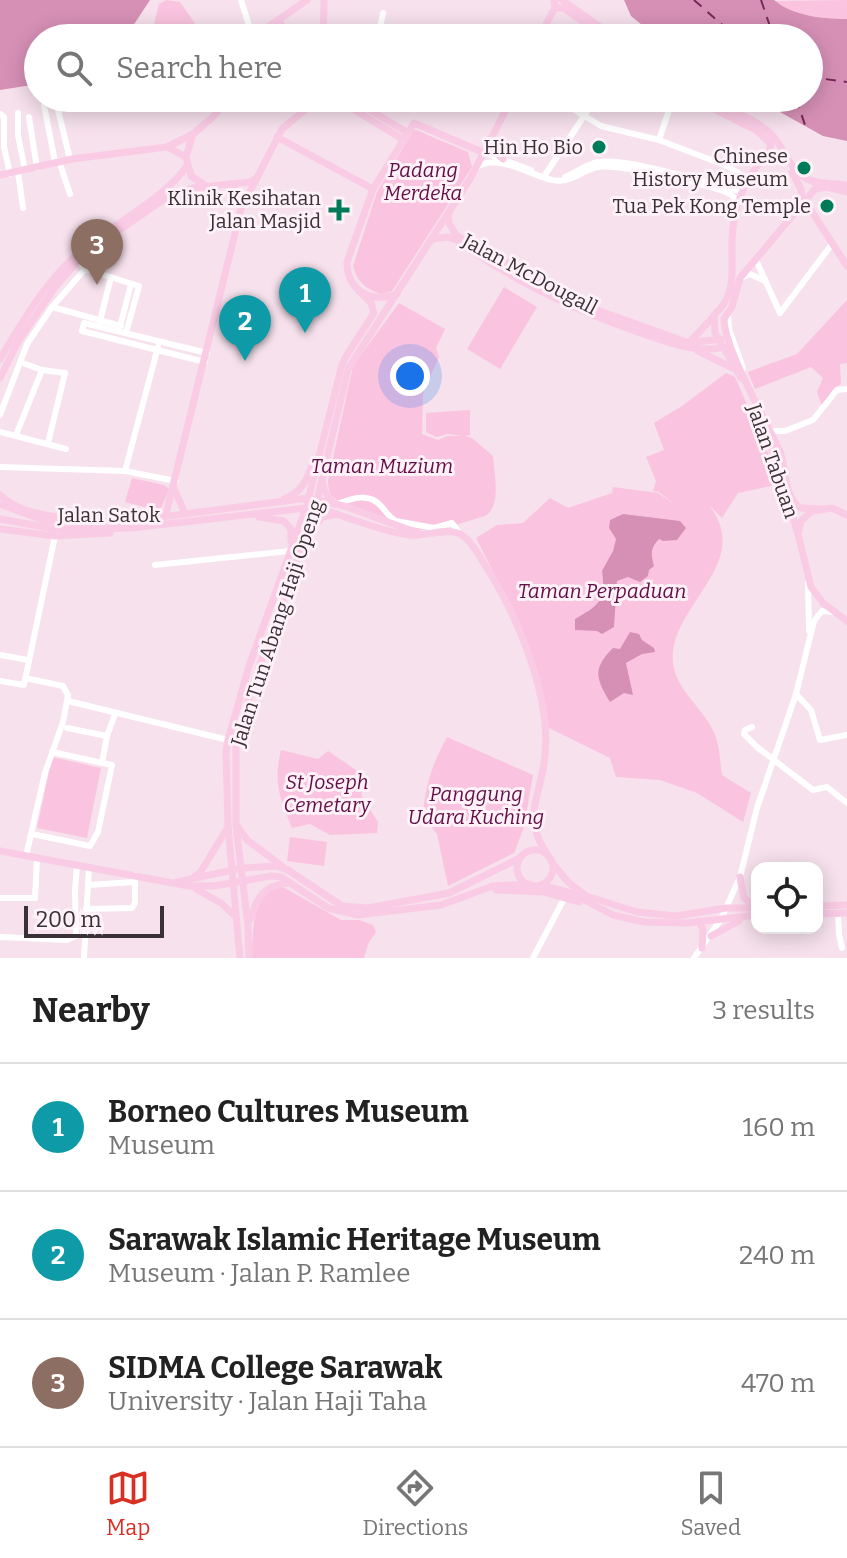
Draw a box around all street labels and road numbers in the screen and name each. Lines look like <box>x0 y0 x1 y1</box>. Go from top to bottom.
street label: Jalan McDougall <box>457 228 602 320</box>
street label: Jalan Tabuan <box>742 400 804 522</box>
street label: Jalan Tun Abang Haji Openg <box>225 497 329 751</box>
street label: Jalan Satok <box>57 503 161 527</box>

